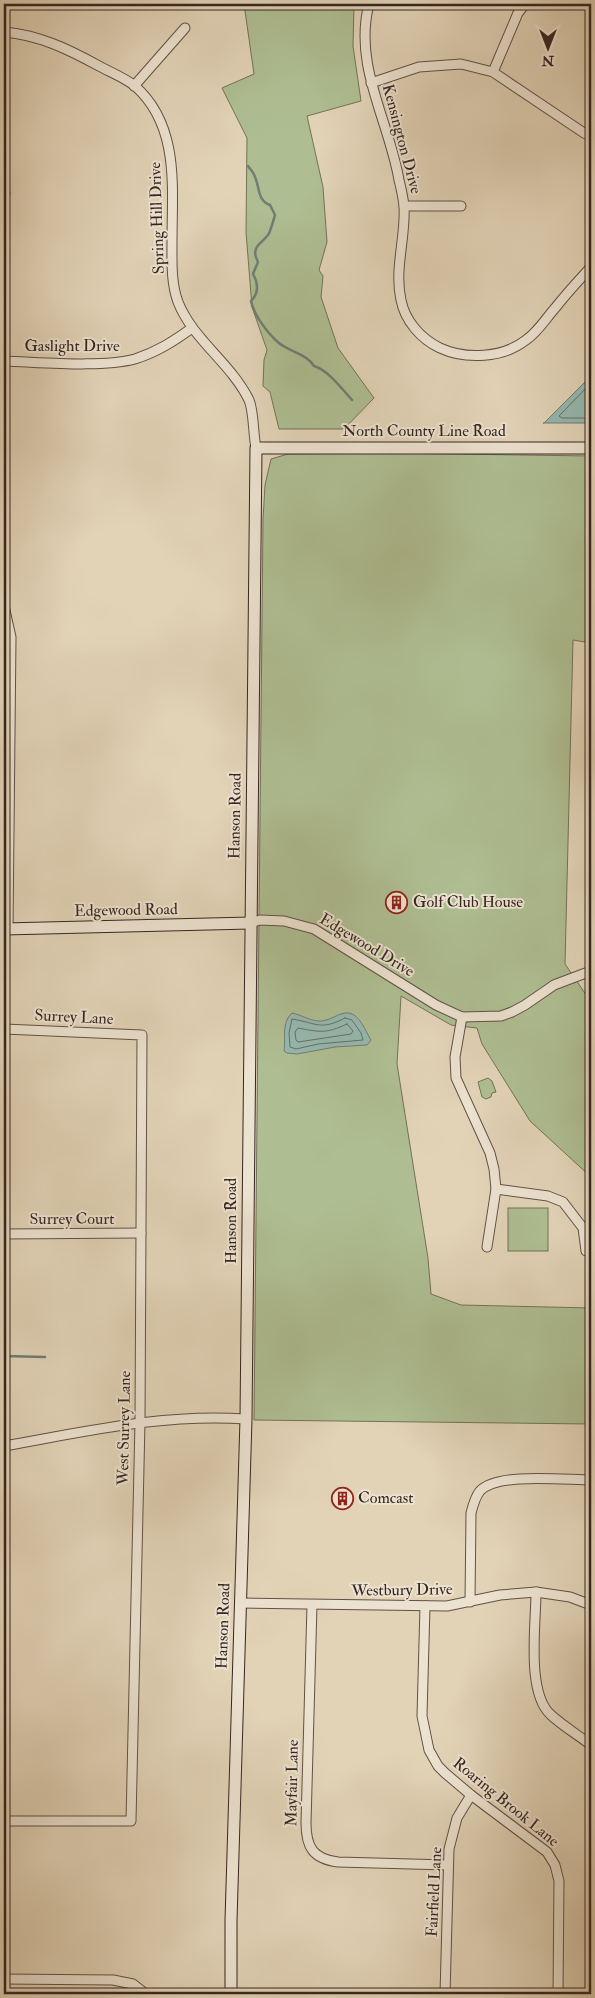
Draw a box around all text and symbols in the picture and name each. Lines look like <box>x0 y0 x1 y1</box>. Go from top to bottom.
north arrow <box>522 22 572 72</box>
text: N <box>541 52 555 69</box>
street label: Kensington Drive <box>378 82 426 196</box>
street label: Spring Hill Drive <box>145 161 170 274</box>
street label: Gaslight Drive <box>24 336 120 356</box>
street label: North County Line Road <box>342 421 506 441</box>
street label: Hanson Road <box>224 773 246 859</box>
building icon: Golf Club House <box>385 890 409 914</box>
place label: Golf Club House <box>413 892 523 912</box>
street label: Edgewood Road <box>74 899 178 921</box>
street label: Edgewood Drive <box>316 909 418 981</box>
street label: Surrey Lane <box>34 1005 114 1029</box>
street label: Hanson Road <box>221 1178 241 1264</box>
street label: Surrey Court <box>30 1209 114 1229</box>
street label: West Surrey Lane <box>113 1370 135 1487</box>
building icon: Comcast <box>330 1486 354 1510</box>
place label: Comcast <box>358 1488 413 1508</box>
street label: Westbury Drive <box>350 1579 453 1601</box>
street label: Hanson Road <box>212 1582 235 1669</box>
street label: Mayfair Lane <box>281 1739 303 1827</box>
street label: Roaring Brook Lane <box>449 1753 563 1851</box>
street label: Fairfield Lane <box>422 1846 446 1938</box>

